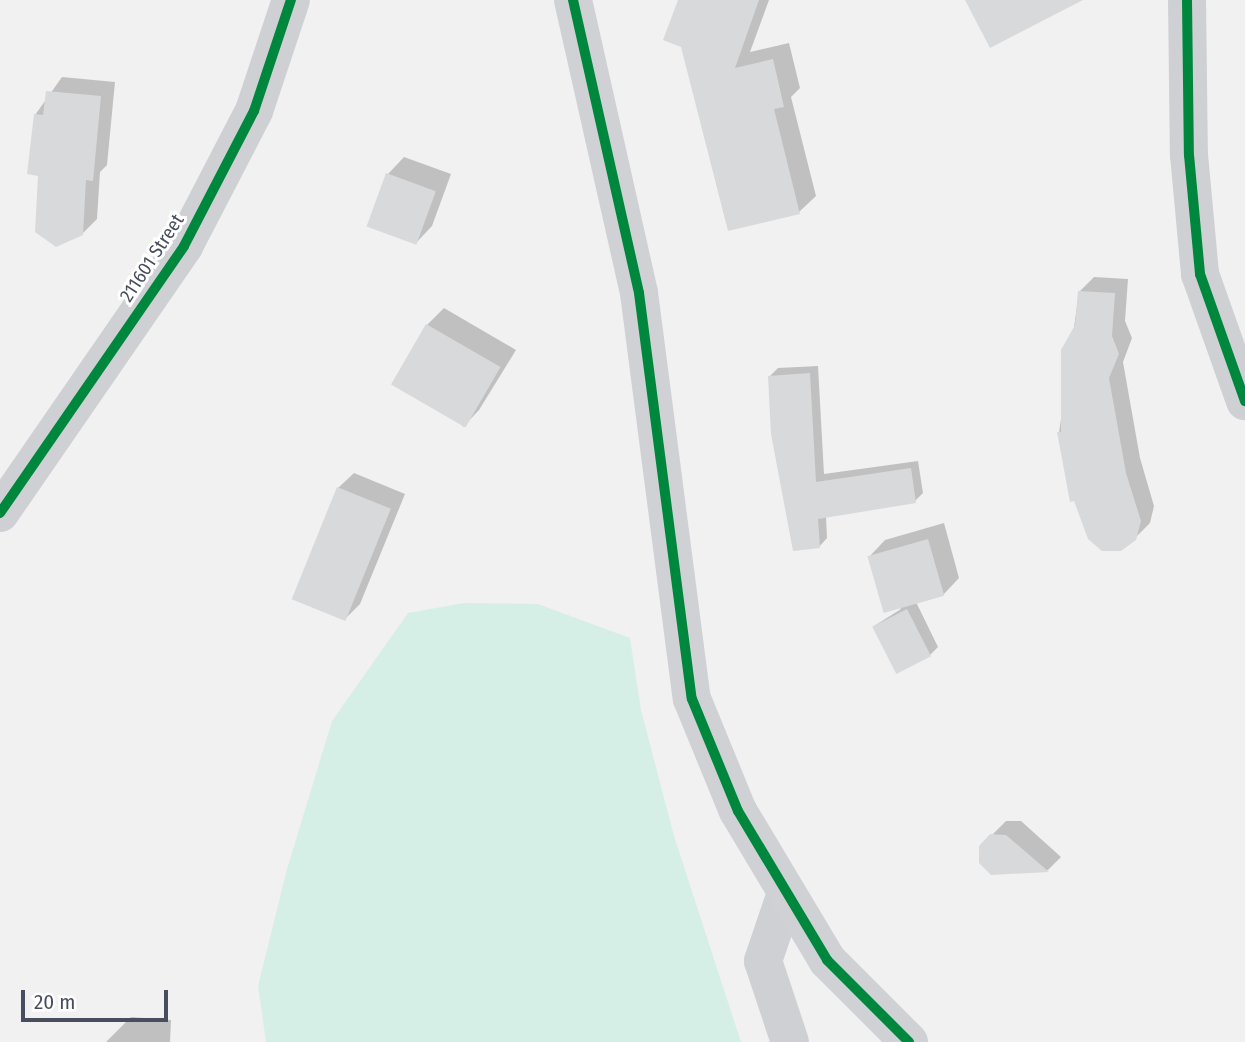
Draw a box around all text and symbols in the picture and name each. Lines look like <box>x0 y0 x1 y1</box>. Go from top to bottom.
street label: 211601 Street <box>115 210 189 306</box>
scale bar <box>24 976 172 1020</box>
text: 20 m <box>34 989 75 1015</box>

